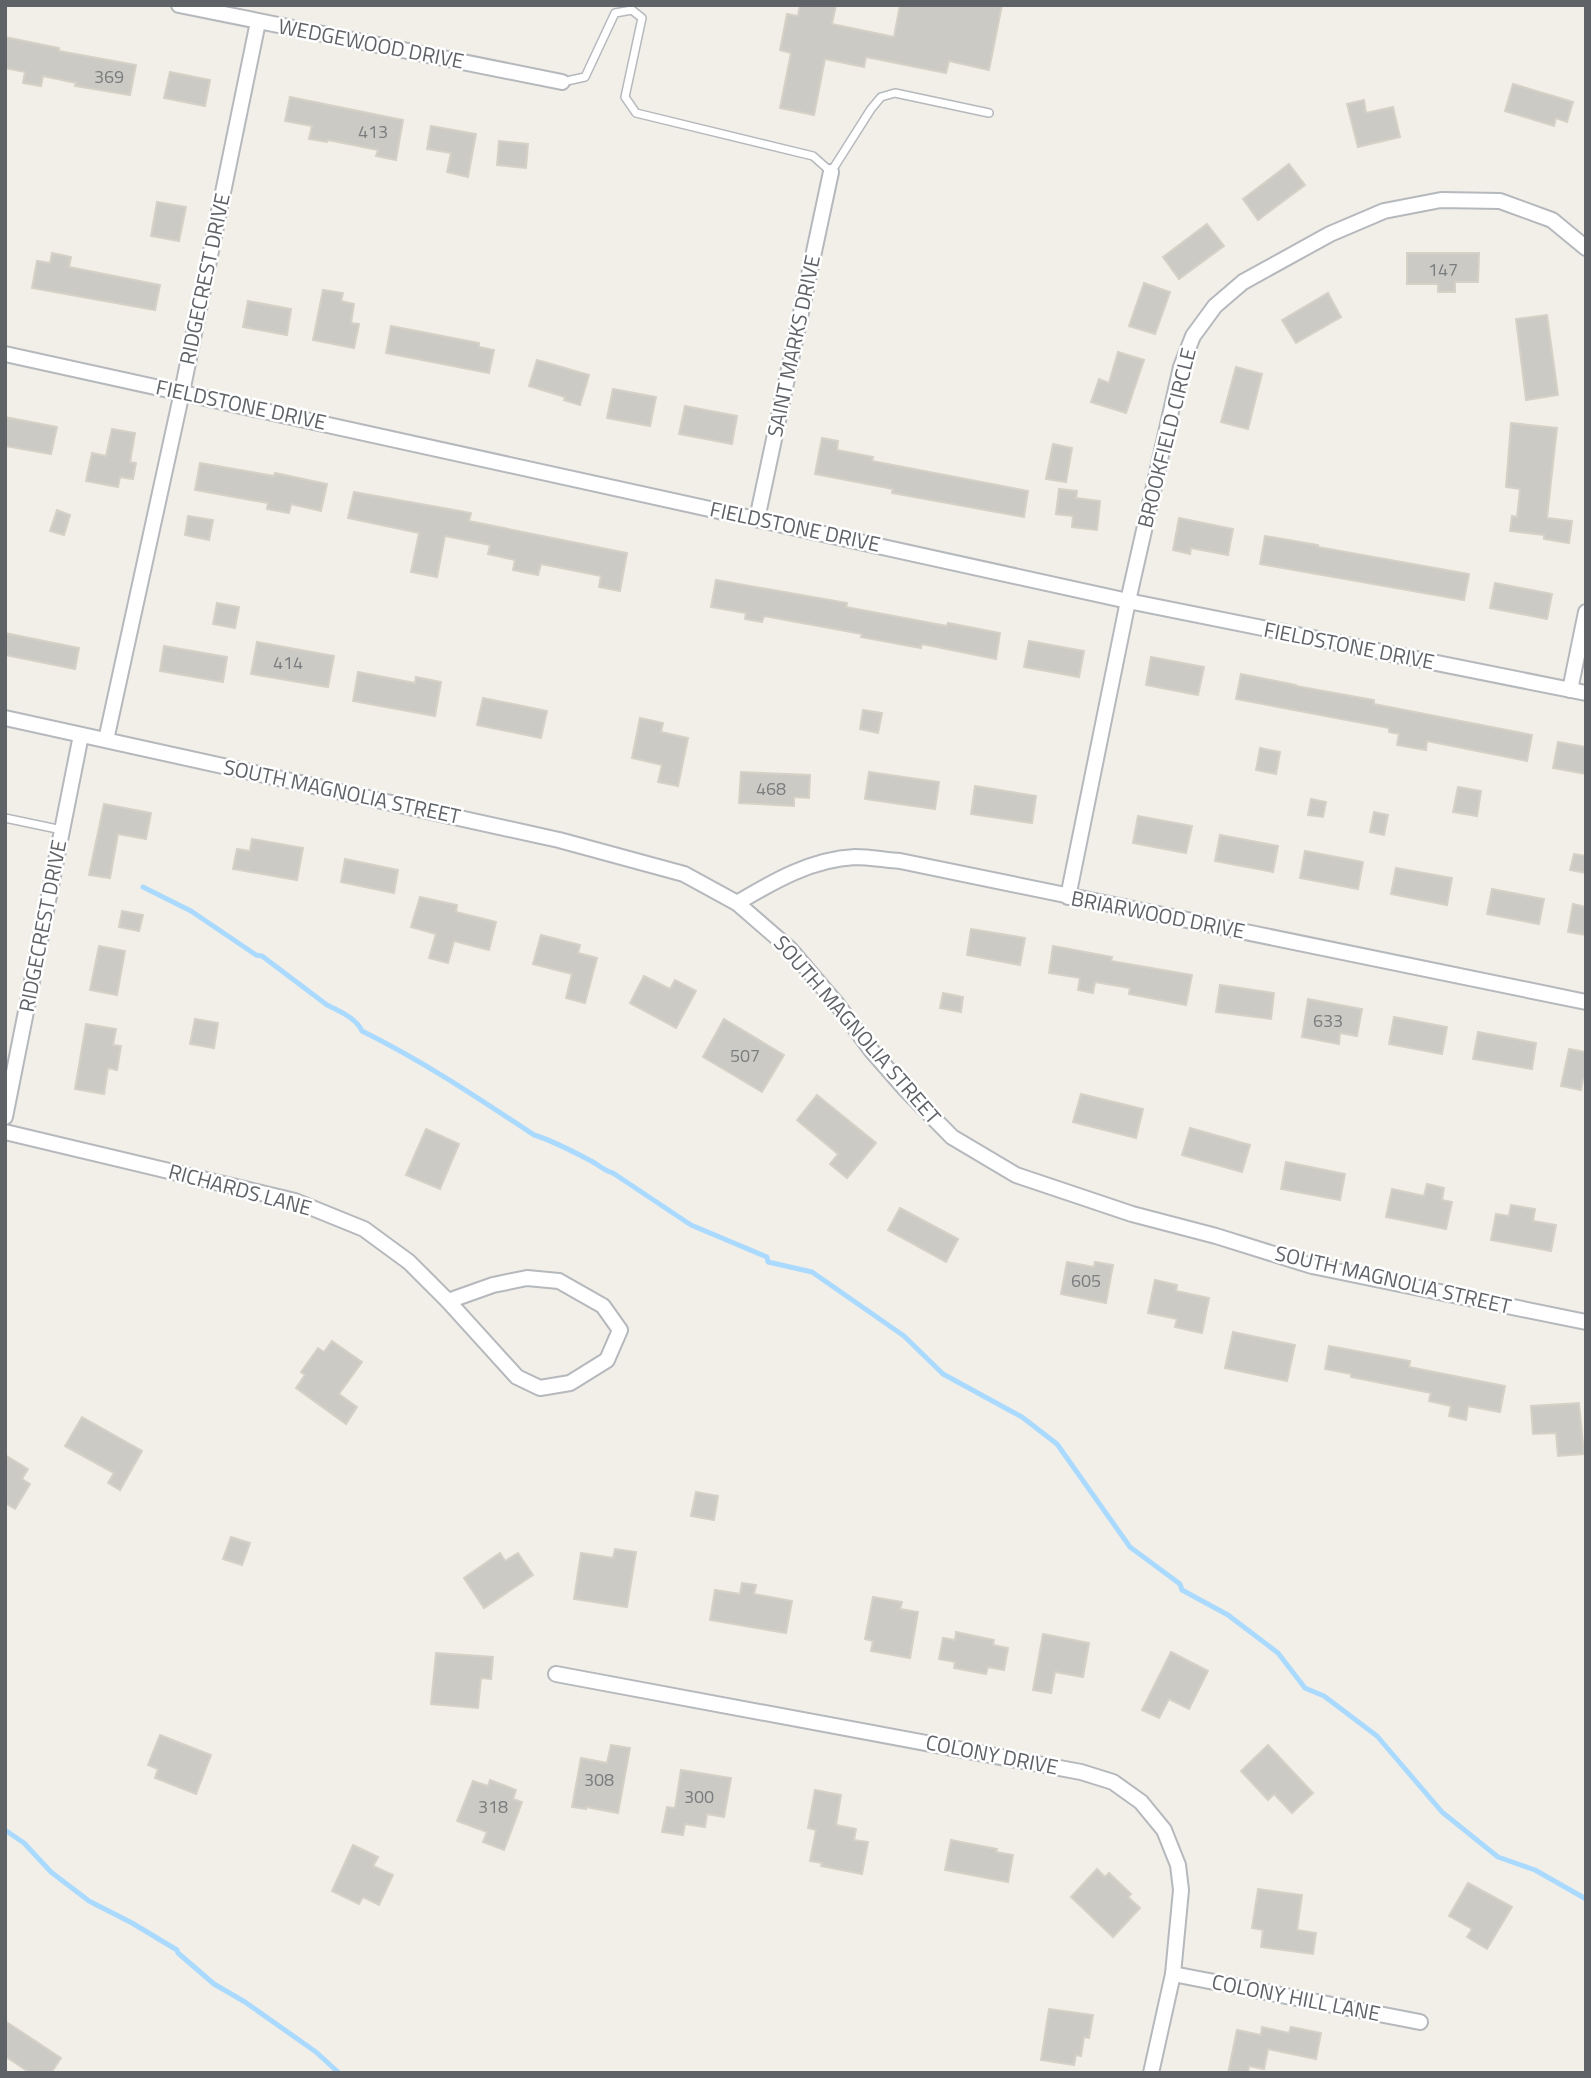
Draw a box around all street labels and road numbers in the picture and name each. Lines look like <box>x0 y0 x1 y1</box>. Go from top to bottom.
street label: WEDGEWOOD DRIVE <box>276 9 467 77</box>
street label: RIDGECREST DRIVE <box>170 190 238 367</box>
street label: SAINT MARKS DRIVE <box>758 252 828 440</box>
street label: BROOKFIELD CIRCLE <box>1128 345 1204 531</box>
street label: FIELDSTONE DRIVE <box>153 370 329 438</box>
street label: FIELDSTONE DRIVE <box>707 492 883 560</box>
street label: FIELDSTONE DRIVE <box>1261 613 1437 677</box>
street label: SOUTH MAGNOLIA STREET <box>221 750 464 832</box>
street label: RIDGECREST DRIVE <box>10 837 74 1014</box>
street label: BRIARWOOD DRIVE <box>1069 881 1248 947</box>
street label: SOUTH MAGNOLIA STREET <box>766 928 949 1131</box>
street label: RICHARDS LANE <box>165 1155 315 1224</box>
street label: SOUTH MAGNOLIA STREET <box>1272 1236 1514 1322</box>
street label: COLONY DRIVE <box>923 1726 1061 1783</box>
street label: COLONY HILL LANE <box>1209 1965 1383 2029</box>

